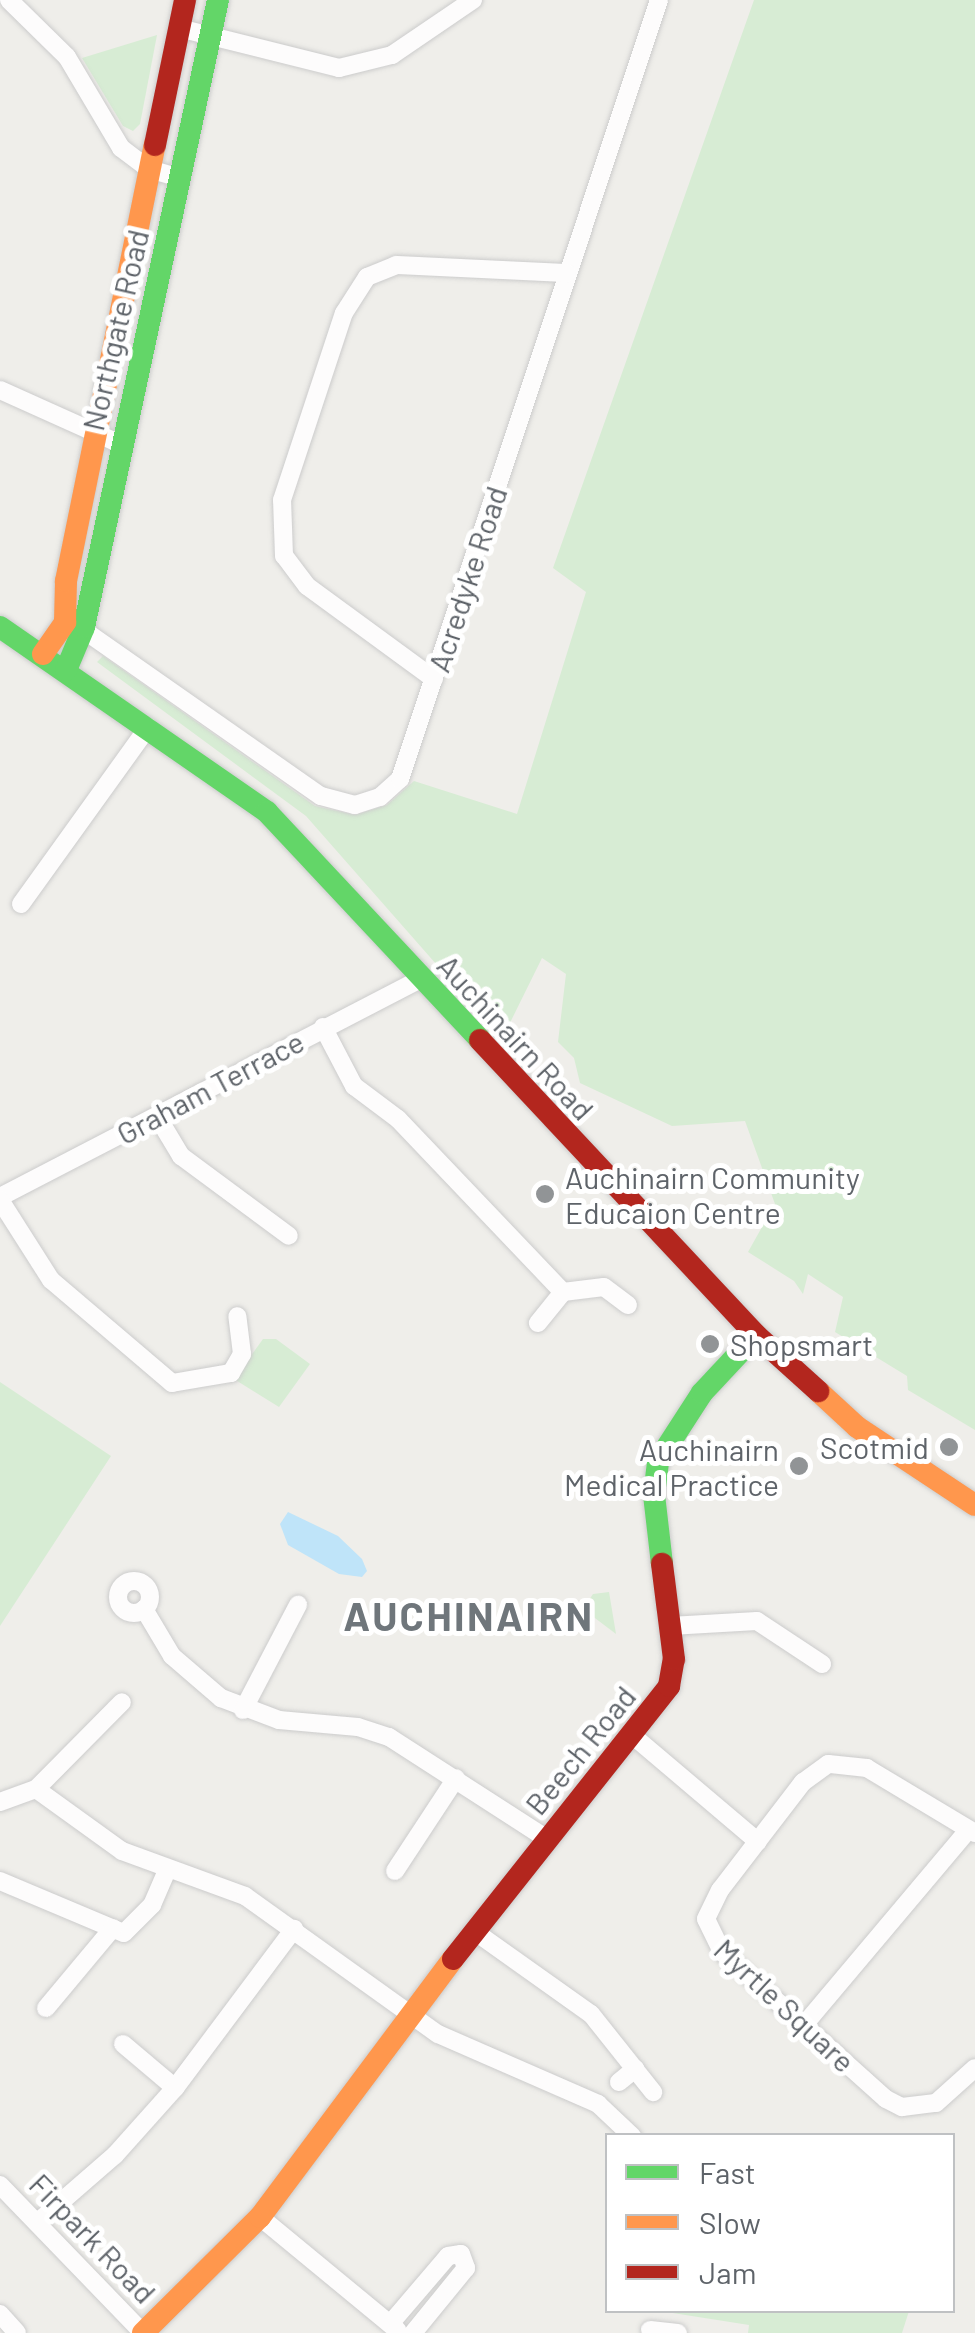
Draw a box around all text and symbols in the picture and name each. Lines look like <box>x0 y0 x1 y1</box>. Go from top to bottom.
street label: Northgate Road <box>74 226 156 434</box>
street label: Acredyke Road <box>420 482 514 676</box>
street label: Auchinairn Road <box>430 947 602 1127</box>
street label: Graham Terrace <box>110 1023 310 1151</box>
place label: Auchinairn Community Educaion Centre <box>565 1159 860 1230</box>
marker: Auchinairn Community Educaion Centre <box>534 1183 556 1205</box>
place label: Shopsmart <box>730 1326 873 1362</box>
marker: Shopsmart <box>699 1333 721 1355</box>
place label: Scotmid <box>820 1429 929 1465</box>
place label: Auchinairn Medical Practice <box>564 1431 779 1502</box>
marker: Scotmid <box>938 1436 960 1458</box>
marker: Auchinairn Medical Practice <box>788 1455 810 1477</box>
district label: AUCHINAIRN <box>343 1591 595 1639</box>
street label: Beech Road <box>517 1678 643 1822</box>
street label: Myrtle Square <box>707 1931 863 2079</box>
legend <box>605 2133 955 2313</box>
text: Fast <box>699 2154 756 2190</box>
street label: Firpark Road <box>22 2166 164 2310</box>
text: Slow <box>699 2204 761 2240</box>
text: Jam <box>699 2254 756 2290</box>

